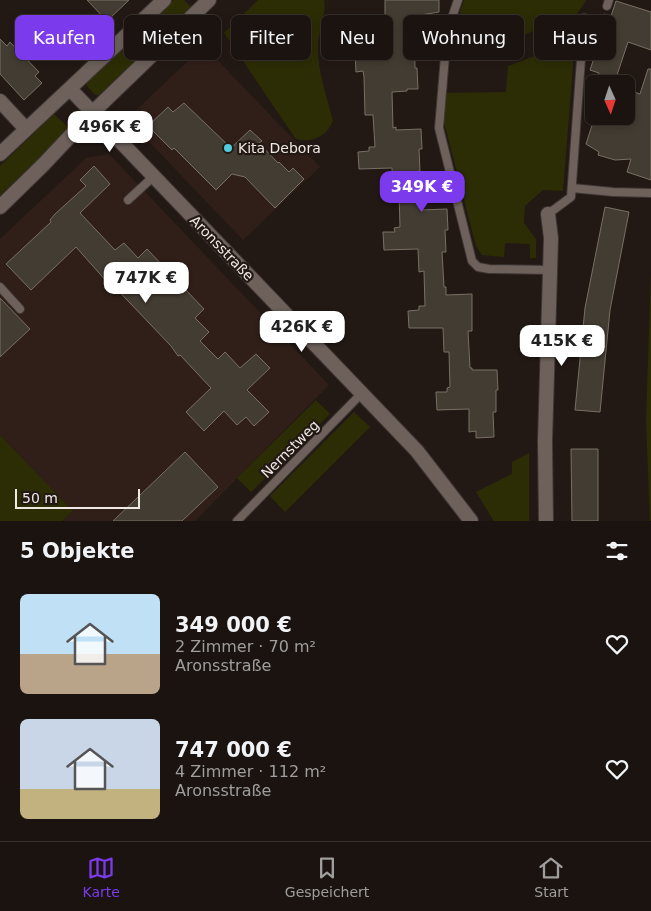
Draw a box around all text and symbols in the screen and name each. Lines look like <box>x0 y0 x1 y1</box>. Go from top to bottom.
chip: Kaufen <box>15 15 114 60</box>
chip: Mieten <box>124 15 221 60</box>
chip: Filter <box>231 15 311 60</box>
chip: Neu <box>321 15 393 60</box>
chip: Wohnung <box>403 15 524 60</box>
chip: Haus <box>534 15 616 60</box>
north arrow <box>585 75 635 125</box>
map controls <box>585 75 635 125</box>
pin: 496K € <box>69 110 151 153</box>
text: 496K € <box>79 117 141 136</box>
place label: Kita Debora <box>238 140 321 156</box>
marker: Kita Debora <box>222 142 234 154</box>
pin: 349K € <box>381 170 463 213</box>
text: 349K € <box>391 177 453 196</box>
street label: Aronsstraße <box>187 212 257 284</box>
pin: 747K € <box>105 262 187 304</box>
text: 747K € <box>115 268 177 287</box>
pin: 426K € <box>261 310 343 353</box>
text: 426K € <box>271 317 333 336</box>
pin: 415K € <box>521 324 603 367</box>
text: 415K € <box>531 331 593 350</box>
street label: Nernstweg <box>258 417 322 481</box>
scale bar <box>15 486 140 509</box>
text: 50 m <box>22 490 58 506</box>
icon: filters <box>603 537 631 565</box>
text: 5 Objekte <box>20 539 135 563</box>
text: 349 000 € <box>175 613 292 637</box>
icon: home <box>60 614 120 674</box>
icon: heart <box>603 630 631 658</box>
text: 2 Zimmer · 70 m² <box>175 637 316 656</box>
text: Aronsstraße <box>175 656 271 675</box>
text: 747 000 € <box>175 738 292 762</box>
icon: home <box>60 739 120 799</box>
icon: heart <box>603 755 631 783</box>
text: 4 Zimmer · 112 m² <box>175 762 326 781</box>
text: Aronsstraße <box>175 781 271 800</box>
tab: Karte <box>82 854 120 900</box>
tab: Gespeichert <box>285 854 369 900</box>
tab: Start <box>534 854 569 900</box>

